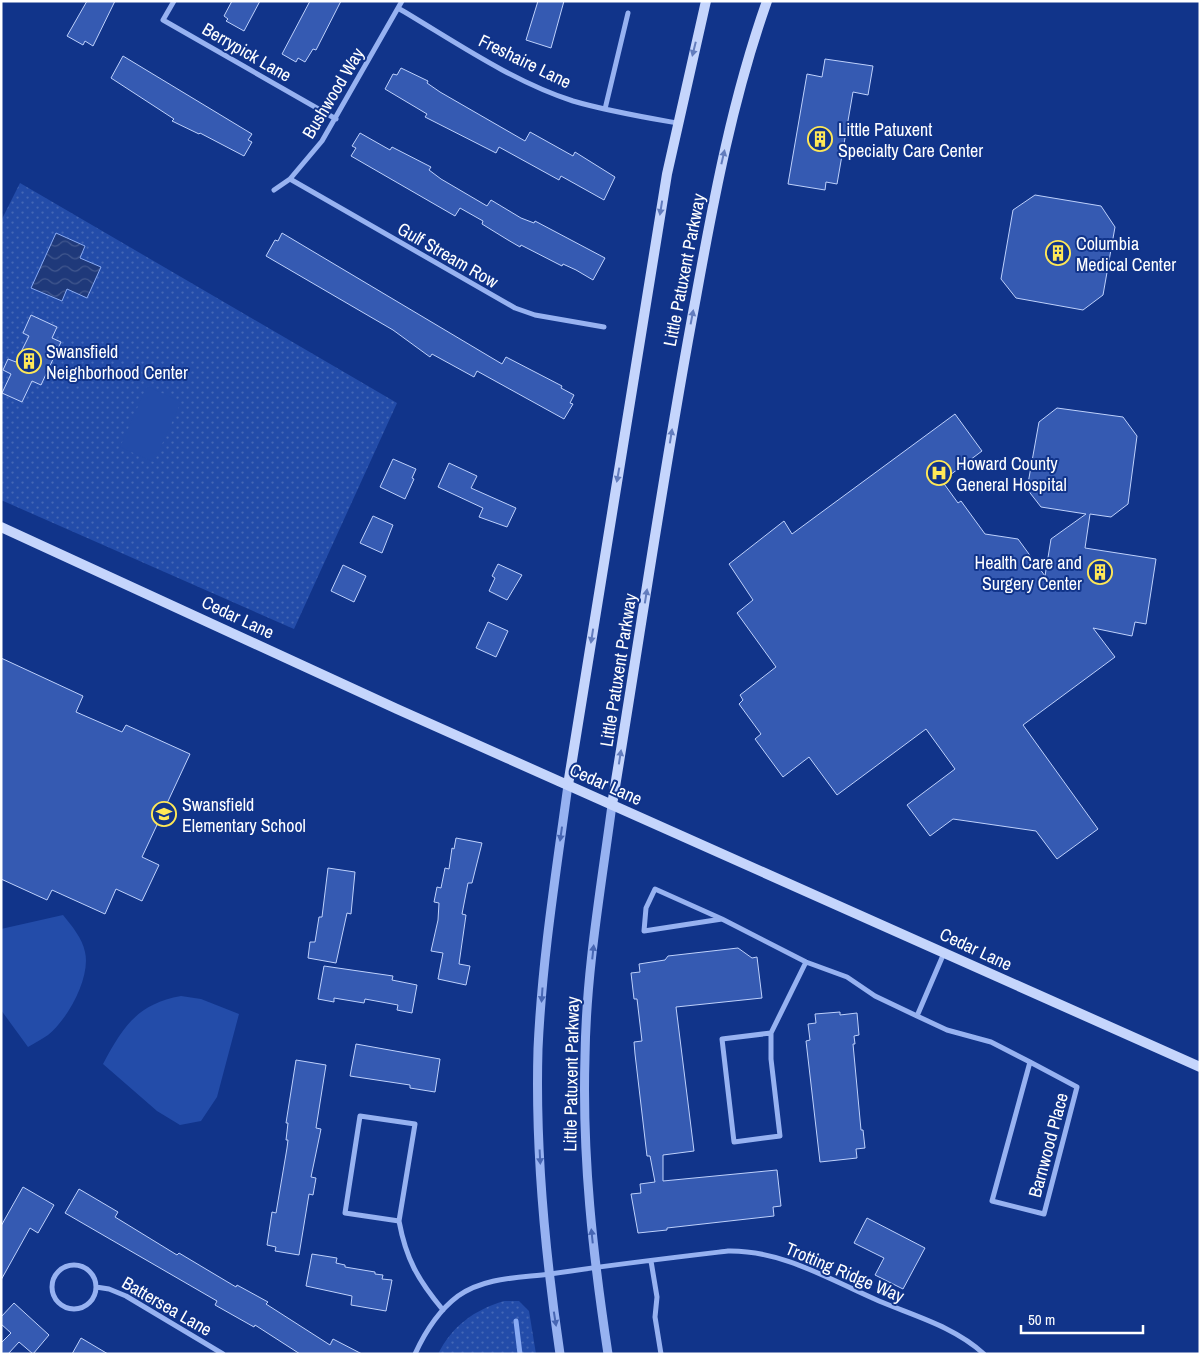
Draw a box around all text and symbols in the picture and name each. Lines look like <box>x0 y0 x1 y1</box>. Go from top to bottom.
street label: Berrypick Lane <box>198 16 296 88</box>
street label: Freshaire Lane <box>475 28 575 94</box>
one-way arrow <box>690 41 698 56</box>
street label: Bushwood Way <box>296 42 370 143</box>
place label: Little Patuxent Specialty Care Center <box>838 117 983 163</box>
building icon: Little Patuxent Specialty Care Center <box>807 126 833 152</box>
one-way arrow <box>719 150 727 165</box>
street label: Little Patuxent Parkway <box>657 191 711 348</box>
one-way arrow <box>657 200 665 216</box>
street label: Gulf Stream Row <box>393 216 503 294</box>
place label: Columbia Medical Center <box>1076 231 1176 277</box>
building icon: Columbia Medical Center <box>1045 240 1071 266</box>
one-way arrow <box>688 308 696 324</box>
place label: Swansfield Neighborhood Center <box>46 339 188 385</box>
building icon: Swansfield Neighborhood Center <box>16 348 42 374</box>
one-way arrow <box>668 428 676 444</box>
place label: Howard County General Hospital <box>956 451 1067 497</box>
hospital icon: Howard County General Hospital <box>926 460 952 486</box>
one-way arrow <box>614 467 622 483</box>
place label: Health Care and Surgery Center <box>975 550 1082 596</box>
building icon: Health Care and Surgery Center <box>1087 559 1113 585</box>
one-way arrow <box>642 588 650 604</box>
street label: Cedar Lane <box>198 589 278 645</box>
street label: Little Patuxent Parkway <box>594 591 643 749</box>
one-way arrow <box>588 628 596 644</box>
one-way arrow <box>617 749 625 765</box>
street label: Cedar Lane <box>566 757 646 811</box>
place label: Swansfield Elementary School <box>182 792 306 838</box>
school or university icon: Swansfield Elementary School <box>151 801 177 827</box>
one-way arrow <box>557 826 565 842</box>
street label: Cedar Lane <box>936 921 1016 977</box>
one-way arrow <box>589 944 597 960</box>
one-way arrow <box>538 987 546 1003</box>
street label: Little Patuxent Parkway <box>557 996 585 1152</box>
street label: Barnwood Place <box>1022 1090 1074 1200</box>
one-way arrow <box>536 1150 544 1166</box>
one-way arrow <box>588 1228 596 1244</box>
street label: Trotting Ridge Way <box>782 1236 909 1309</box>
street label: Battersea Lane <box>117 1270 217 1342</box>
scale bar <box>1021 1302 1144 1334</box>
text: 50 m <box>1028 1309 1055 1330</box>
one-way arrow <box>551 1311 559 1327</box>

